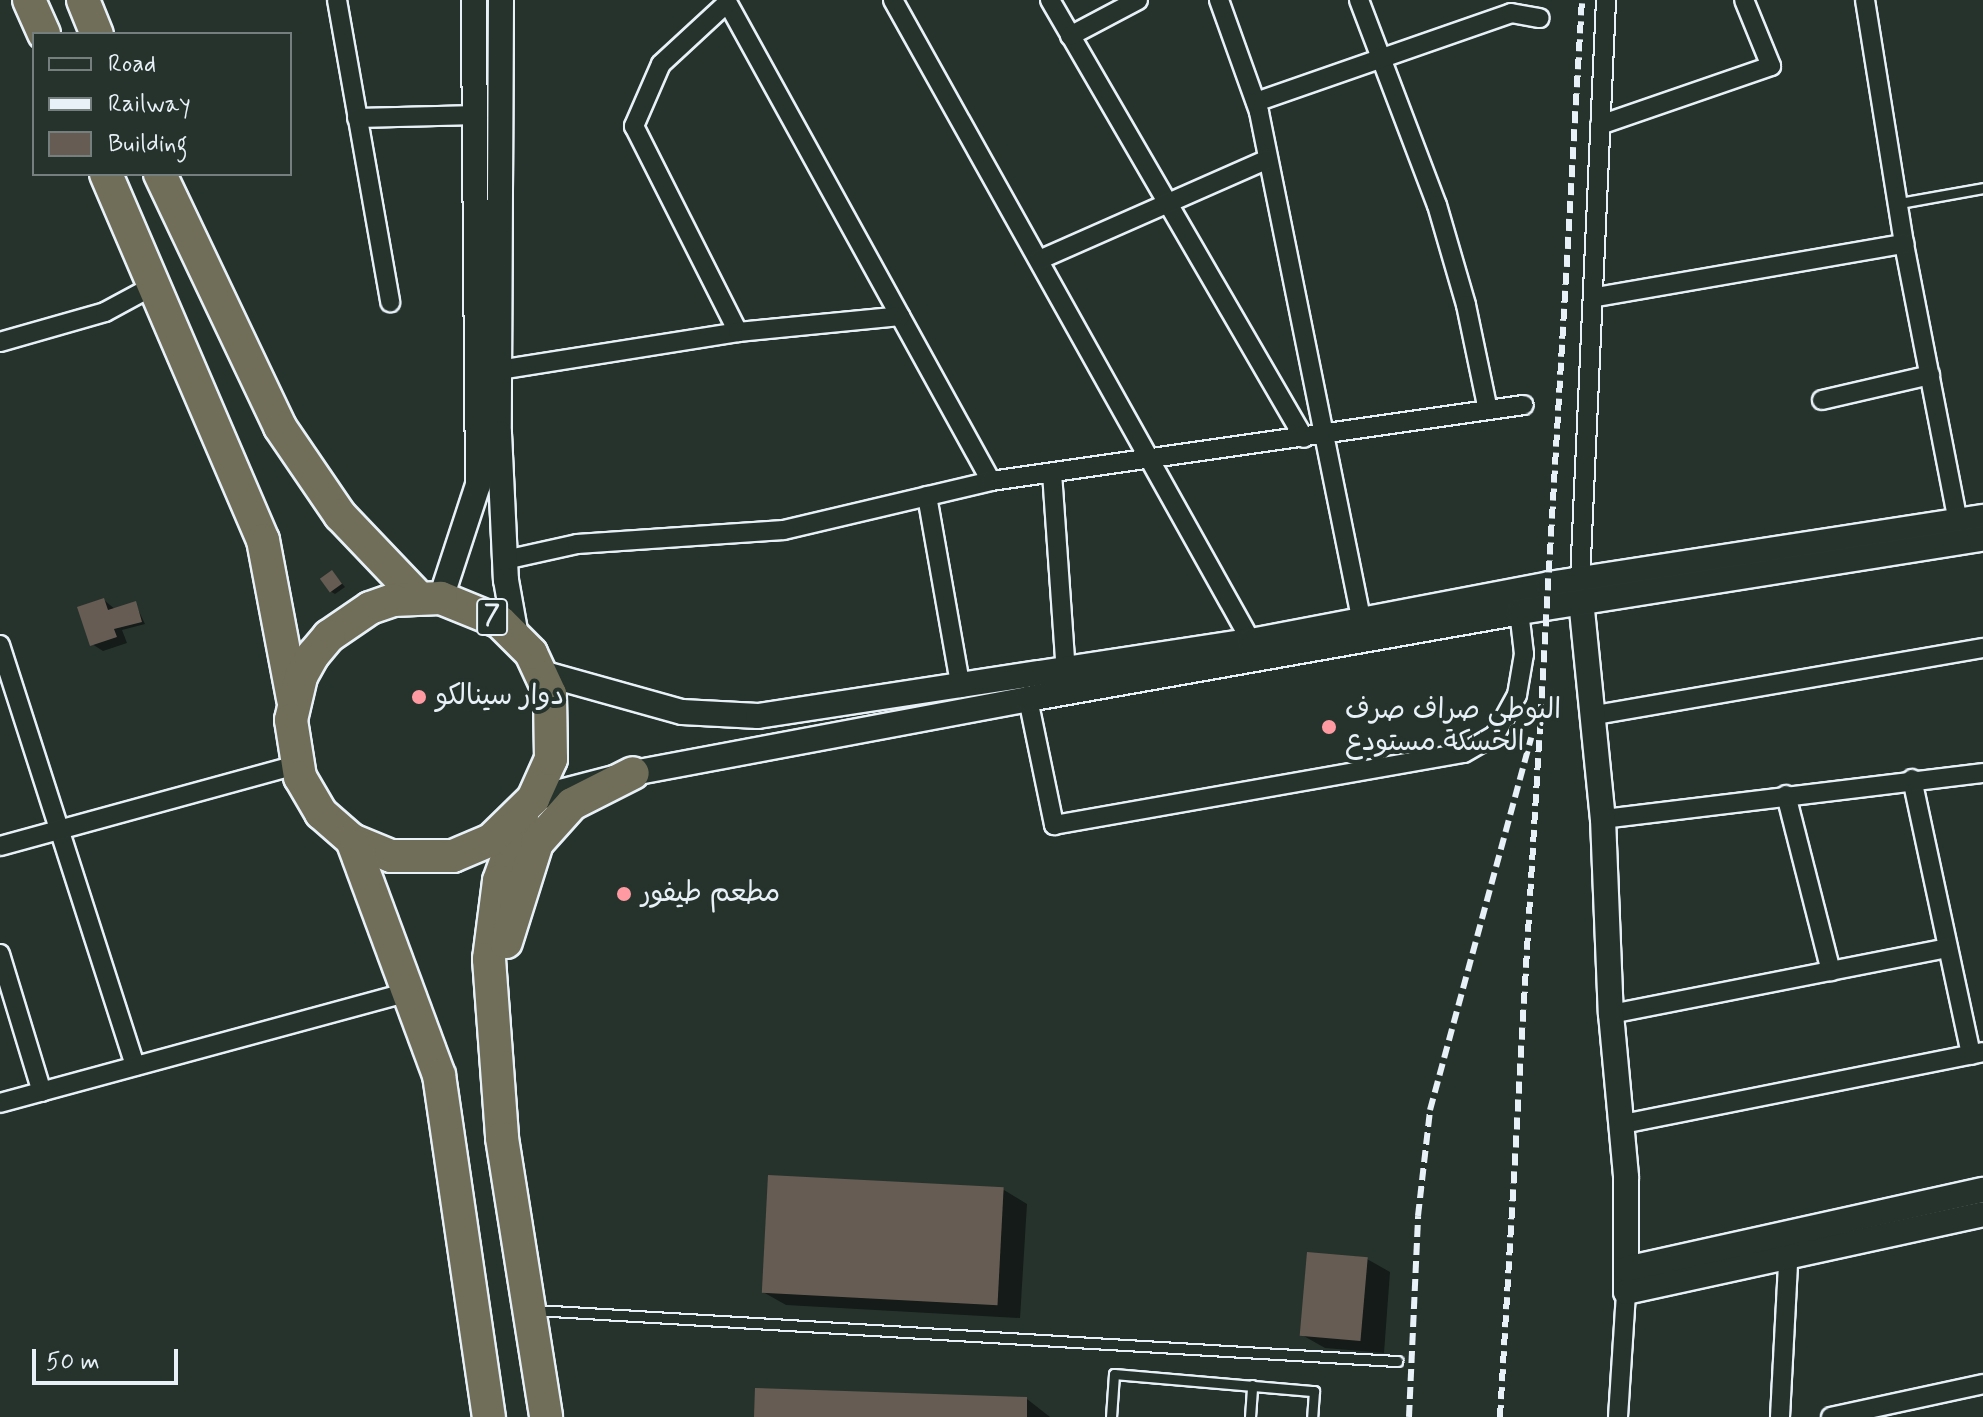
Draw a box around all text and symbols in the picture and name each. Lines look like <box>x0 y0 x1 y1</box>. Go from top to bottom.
legend <box>32 32 292 176</box>
text: Road <box>108 49 156 80</box>
text: Railway <box>108 89 191 120</box>
text: Building <box>108 129 188 160</box>
road number: 7 <box>476 595 508 639</box>
place label: دوار سينالكو <box>435 680 564 714</box>
marker: دوار سينالكو <box>410 688 428 706</box>
place label: البوطي صراف صرف الحسكة مستودع <box>1345 694 1561 760</box>
marker: البوطي صراف صرف الحسكة مستودع <box>1320 718 1338 736</box>
place label: مطعم طيفور <box>640 877 780 911</box>
marker: مطعم طيفور <box>615 885 633 903</box>
scale bar <box>36 1333 182 1383</box>
text: 50 m <box>46 1347 100 1378</box>

